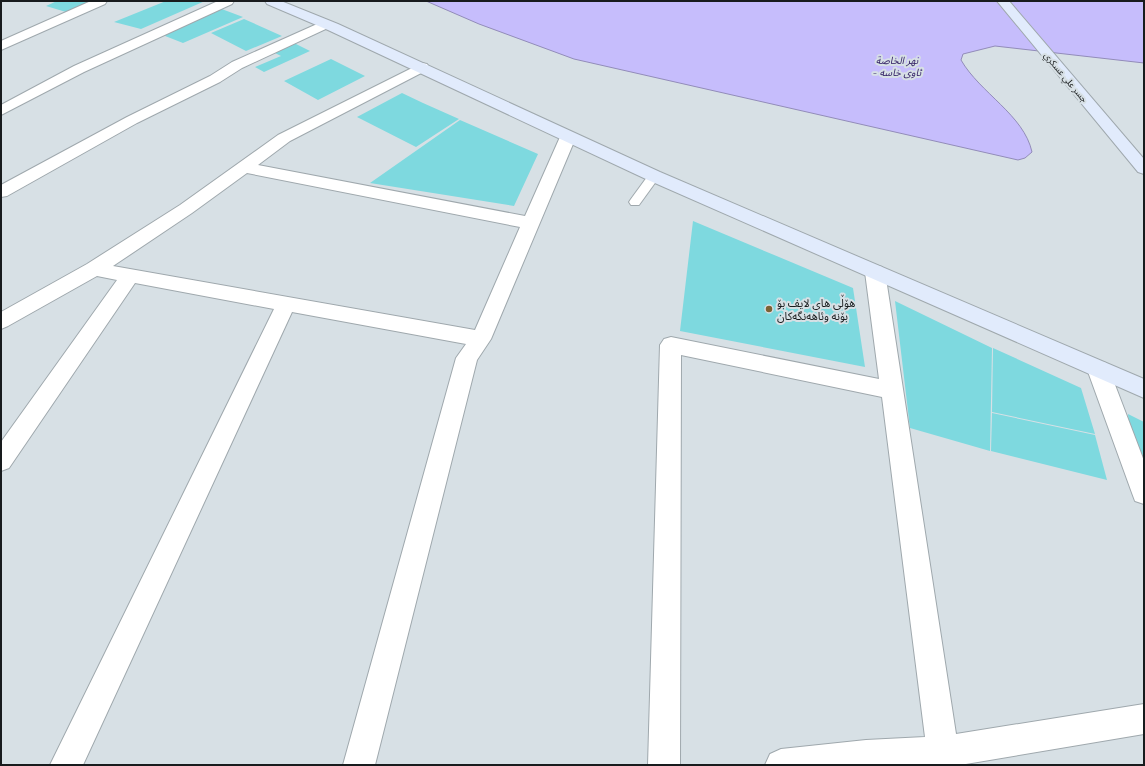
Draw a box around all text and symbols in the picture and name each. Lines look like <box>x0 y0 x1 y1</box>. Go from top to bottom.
street label: جسر علي عسكري <box>1040 50 1090 106</box>
water label: نهر الخاصة - ئاوی خاسە <box>873 54 922 79</box>
place label: هۆڵی های لایف بۆ بۆنە وئاهەنگەکان <box>777 294 855 323</box>
marker: هۆڵی های لایف بۆ بۆنە وئاهەنگەکان <box>764 304 774 314</box>

